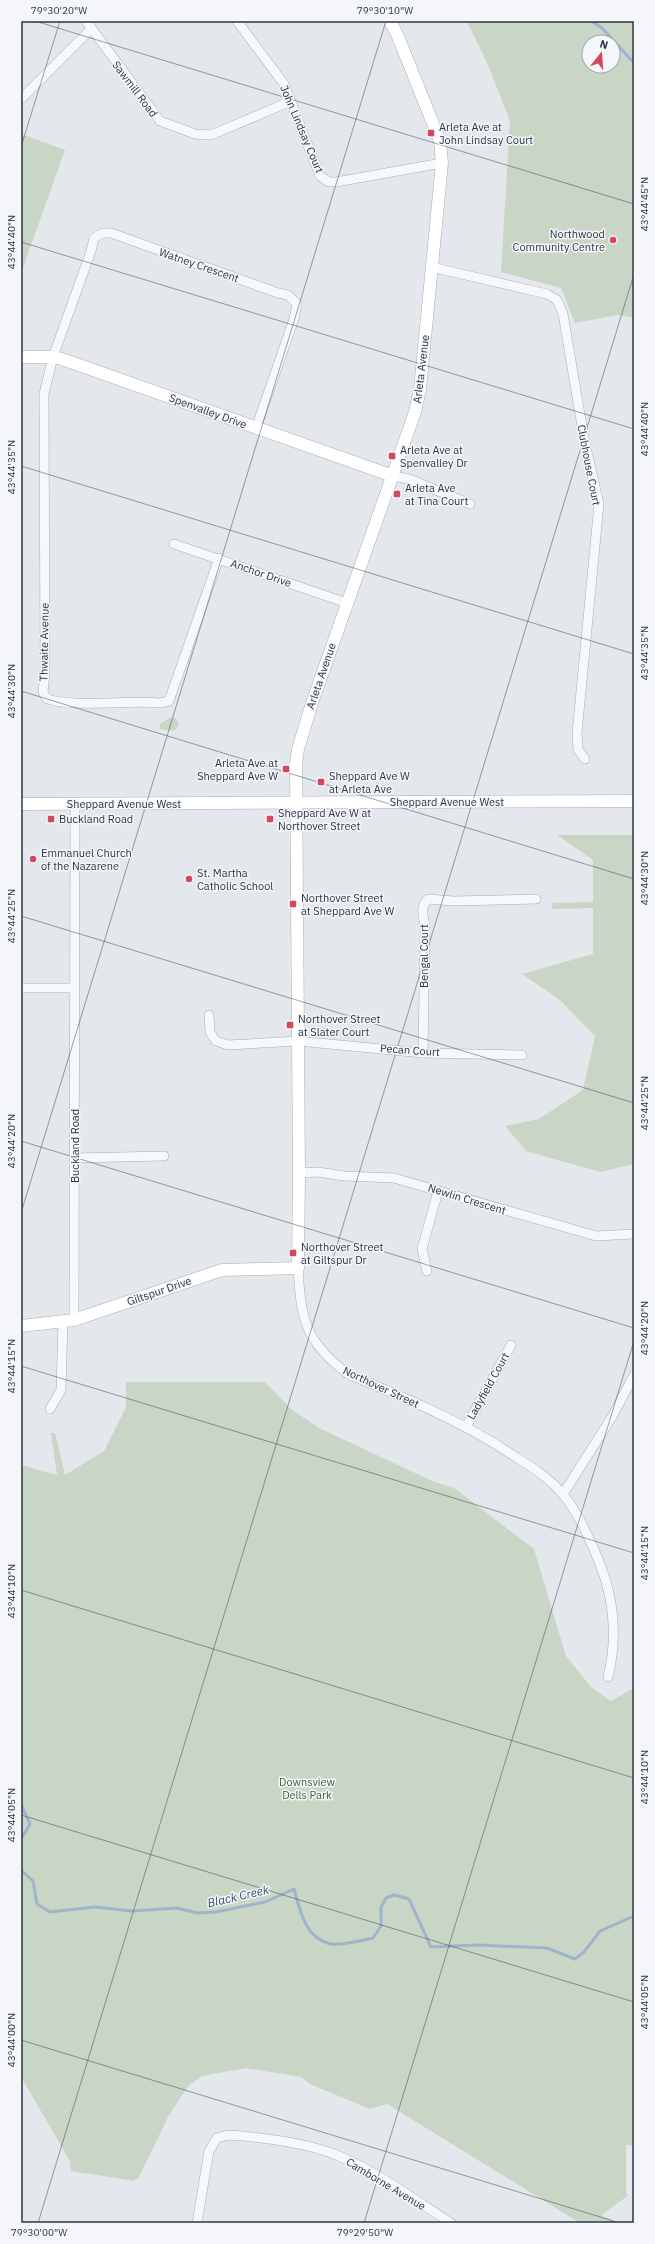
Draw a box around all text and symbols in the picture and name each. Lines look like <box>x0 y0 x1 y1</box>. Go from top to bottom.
text: 79°30'20"W <box>31 4 87 17</box>
text: 79°30'10"W <box>357 4 413 17</box>
north arrow <box>581 34 621 74</box>
text: N <box>598 37 610 52</box>
street label: Sawmill Road <box>109 58 161 120</box>
street label: John Lindsay Court <box>277 83 327 175</box>
place label: Arleta Ave at John Lindsay Court <box>439 120 533 147</box>
marker: Arleta Ave at John Lindsay Court <box>426 128 436 138</box>
text: 43°44'45"N <box>638 177 651 231</box>
text: 43°44'40"N <box>5 215 18 269</box>
place label: Northwood Community Centre <box>513 227 605 254</box>
marker: Northwood Community Centre <box>608 235 618 245</box>
street label: Watney Crescent <box>157 245 241 285</box>
street label: Arleta Avenue <box>410 334 432 404</box>
street label: Spenvalley Drive <box>167 390 249 432</box>
text: 43°44'40"N <box>638 402 651 456</box>
street label: Clubhouse Court <box>574 423 604 507</box>
text: 43°44'35"N <box>5 440 18 494</box>
place label: Arleta Ave at Spenvalley Dr <box>400 443 468 470</box>
marker: Arleta Ave at Spenvalley Dr <box>387 451 397 461</box>
place label: Arleta Ave at Tina Court <box>405 481 468 508</box>
marker: Arleta Ave at Tina Court <box>392 489 402 499</box>
street label: Anchor Drive <box>229 556 293 590</box>
street label: Thwaite Avenue <box>36 603 52 681</box>
text: 43°44'35"N <box>638 626 651 680</box>
street label: Arleta Avenue <box>303 641 339 711</box>
text: 43°44'30"N <box>5 664 18 718</box>
place label: Arleta Ave at Sheppard Ave W <box>197 756 278 783</box>
marker: Arleta Ave at Sheppard Ave W <box>281 764 291 774</box>
place label: Sheppard Ave W at Arleta Ave <box>329 769 410 796</box>
marker: Sheppard Ave W at Arleta Ave <box>316 777 326 787</box>
street label: Sheppard Avenue West <box>390 795 504 809</box>
street label: Sheppard Avenue West <box>67 797 181 811</box>
place label: Sheppard Ave W at Northover Street <box>278 806 371 833</box>
place label: Buckland Road <box>59 812 133 826</box>
marker: Buckland Road <box>46 814 56 824</box>
marker: Sheppard Ave W at Northover Street <box>265 814 275 824</box>
place label: Emmanuel Church of the Nazarene <box>41 846 132 873</box>
text: 43°44'30"N <box>638 851 651 905</box>
marker: Emmanuel Church of the Nazarene <box>28 854 38 864</box>
place label: St. Martha Catholic School <box>197 866 273 893</box>
marker: St. Martha Catholic School <box>184 874 194 884</box>
text: 43°44'25"N <box>5 889 18 943</box>
place label: Northover Street at Sheppard Ave W <box>301 891 394 918</box>
marker: Northover Street at Sheppard Ave W <box>288 899 298 909</box>
street label: Bengal Court <box>417 924 431 988</box>
place label: Northover Street at Slater Court <box>298 1012 381 1039</box>
marker: Northover Street at Slater Court <box>285 1020 295 1030</box>
street label: Pecan Court <box>380 1041 441 1059</box>
text: 43°44'25"N <box>638 1076 651 1130</box>
street label: Buckland Road <box>68 1109 82 1183</box>
text: 43°44'20"N <box>5 1114 18 1168</box>
street label: Newlin Crescent <box>426 1181 508 1218</box>
place label: Northover Street at Giltspur Dr <box>301 1240 384 1267</box>
marker: Northover Street at Giltspur Dr <box>288 1248 298 1258</box>
street label: Giltspur Drive <box>125 1273 193 1309</box>
text: 43°44'20"N <box>638 1301 651 1355</box>
text: 43°44'15"N <box>5 1339 18 1393</box>
street label: Ladyfield Court <box>464 1350 512 1422</box>
street label: Northover Street <box>341 1363 421 1411</box>
text: 43°44'15"N <box>638 1526 651 1580</box>
text: 43°44'10"N <box>5 1564 18 1618</box>
text: 43°44'10"N <box>638 1750 651 1804</box>
park label: Downsview Dells Park <box>279 1775 336 1802</box>
text: 43°44'05"N <box>5 1788 18 1842</box>
water label: Black Creek <box>206 1881 271 1910</box>
text: 43°44'05"N <box>638 1975 651 2029</box>
text: 43°44'00"N <box>5 2013 18 2067</box>
street label: Camborne Avenue <box>344 2155 428 2213</box>
text: 79°30'00"W <box>11 2226 67 2239</box>
text: 79°29'50"W <box>337 2226 393 2239</box>

